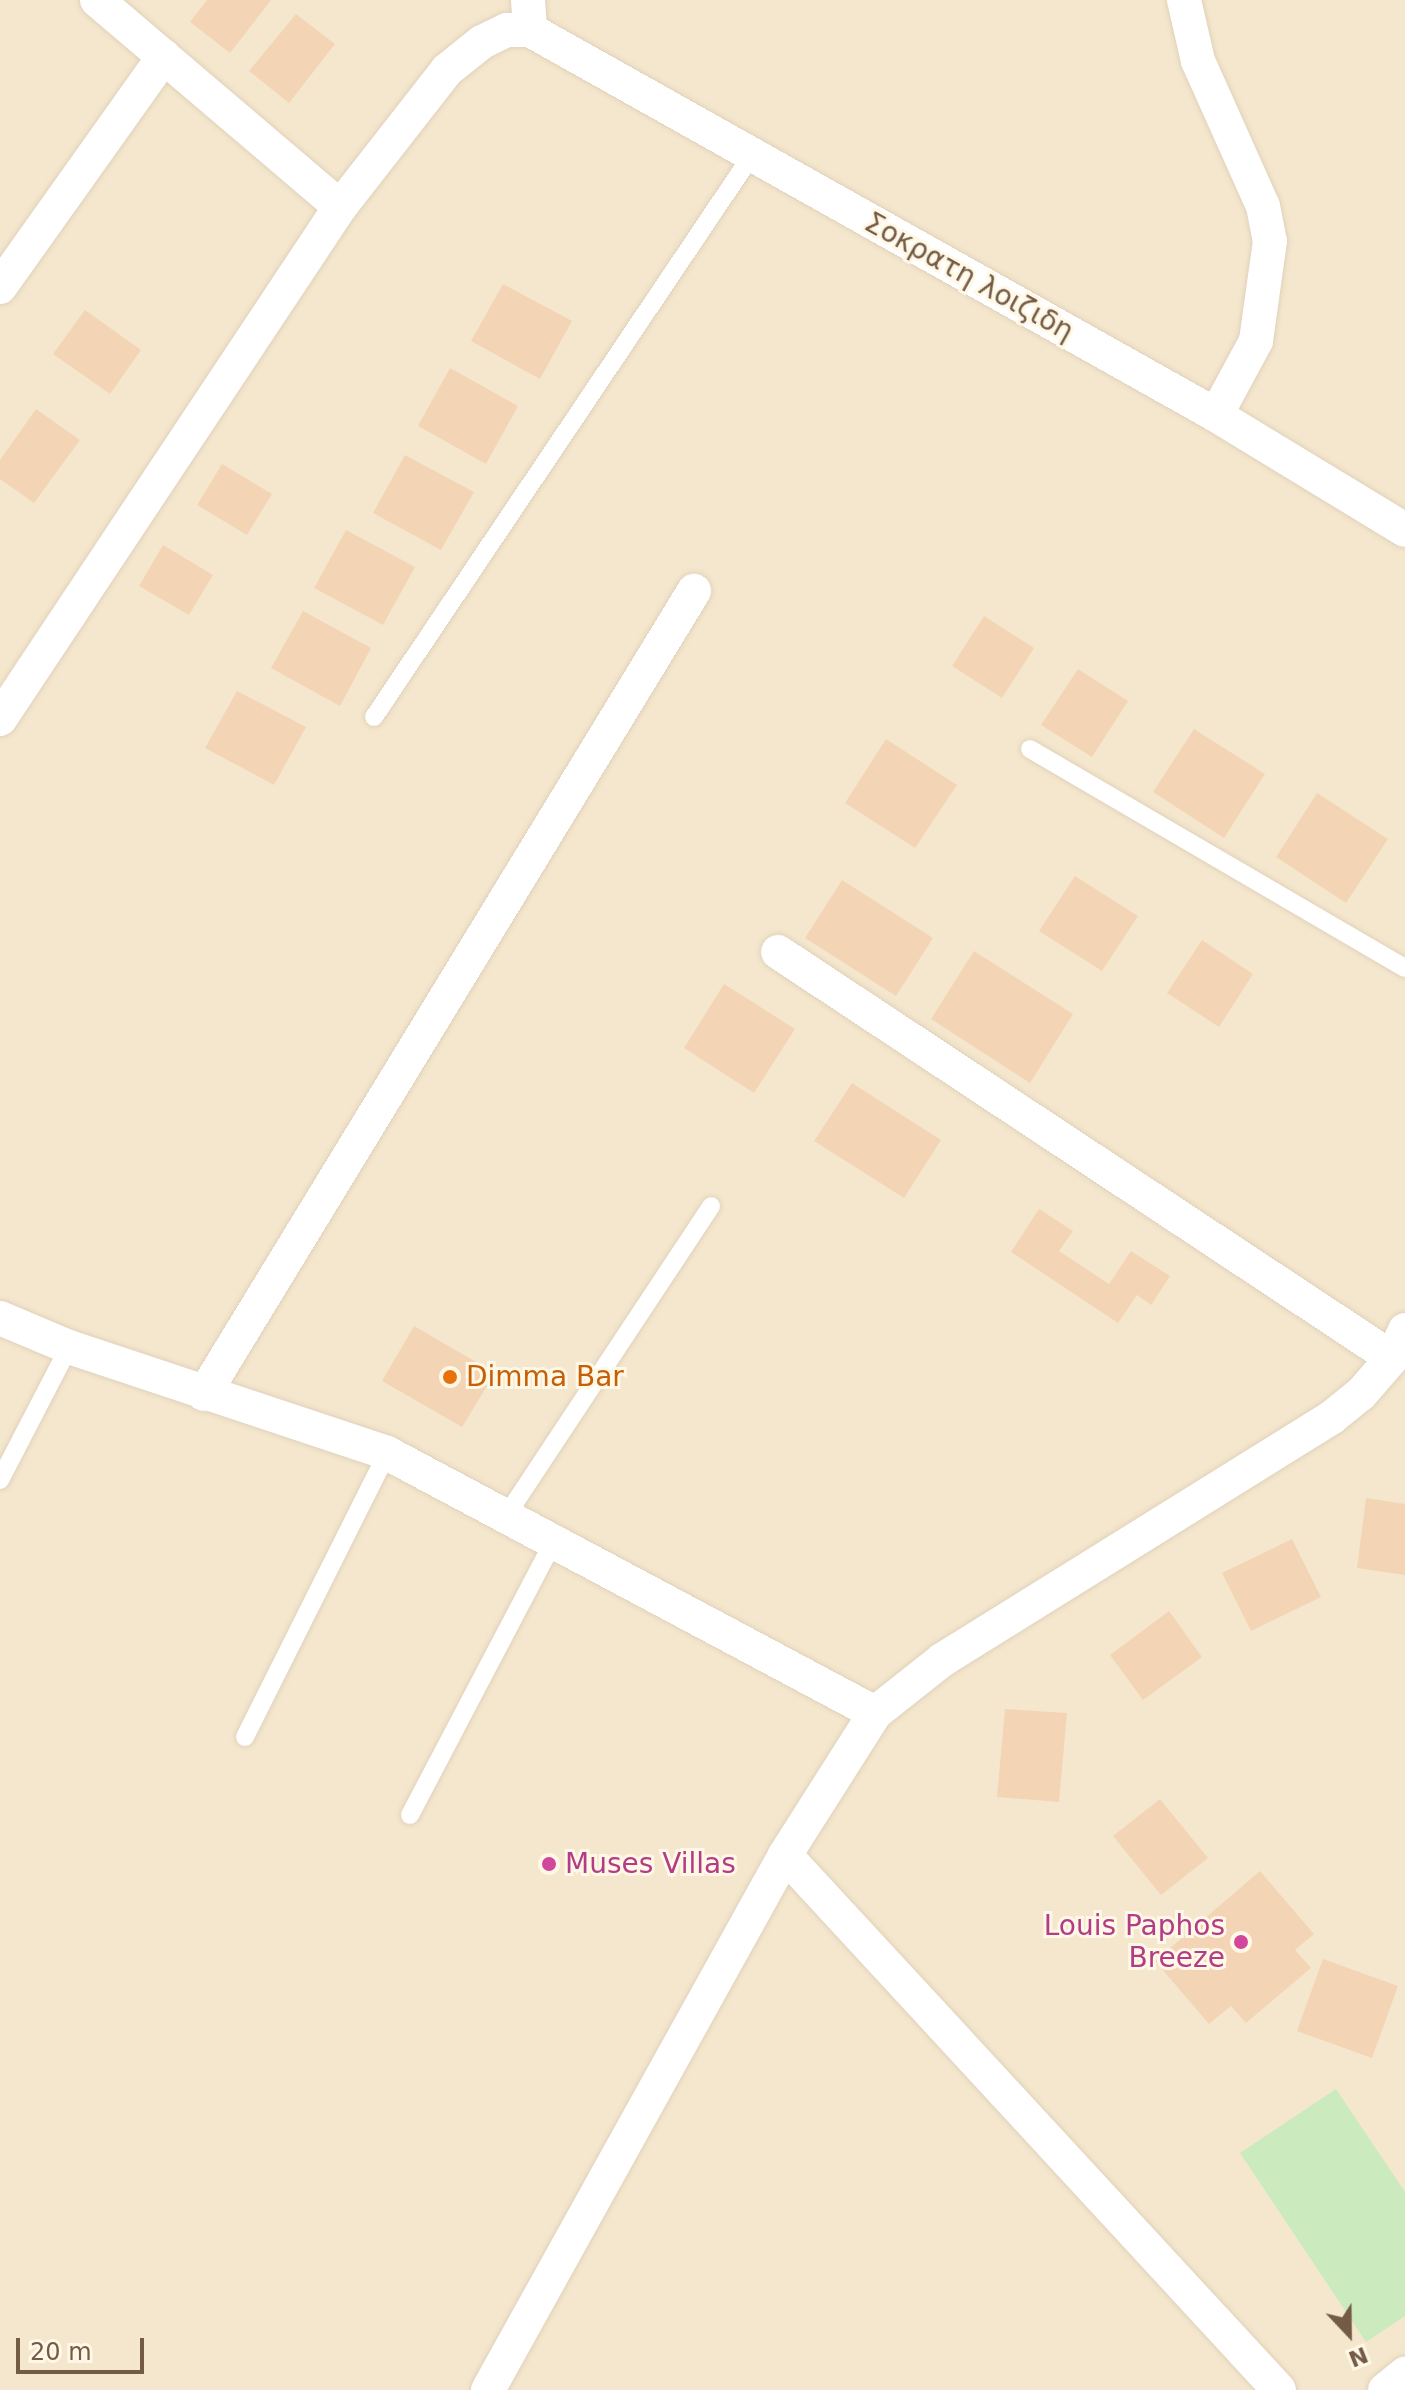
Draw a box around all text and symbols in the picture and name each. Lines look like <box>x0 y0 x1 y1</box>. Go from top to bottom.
street label: Σοκρατη λοιζιδη <box>859 206 1079 348</box>
place label: Dimma Bar <box>466 1360 624 1394</box>
marker: Dimma Bar <box>441 1368 459 1386</box>
place label: Muses Villas <box>565 1847 736 1881</box>
marker: Muses Villas <box>540 1855 558 1873</box>
place label: Louis Paphos Breeze <box>1044 1909 1225 1975</box>
marker: Louis Paphos Breeze <box>1232 1933 1250 1951</box>
north arrow <box>1309 2294 1389 2374</box>
scale bar <box>20 2322 148 2372</box>
text: 20 m <box>30 2338 92 2366</box>
text: N <box>1345 2342 1371 2372</box>

